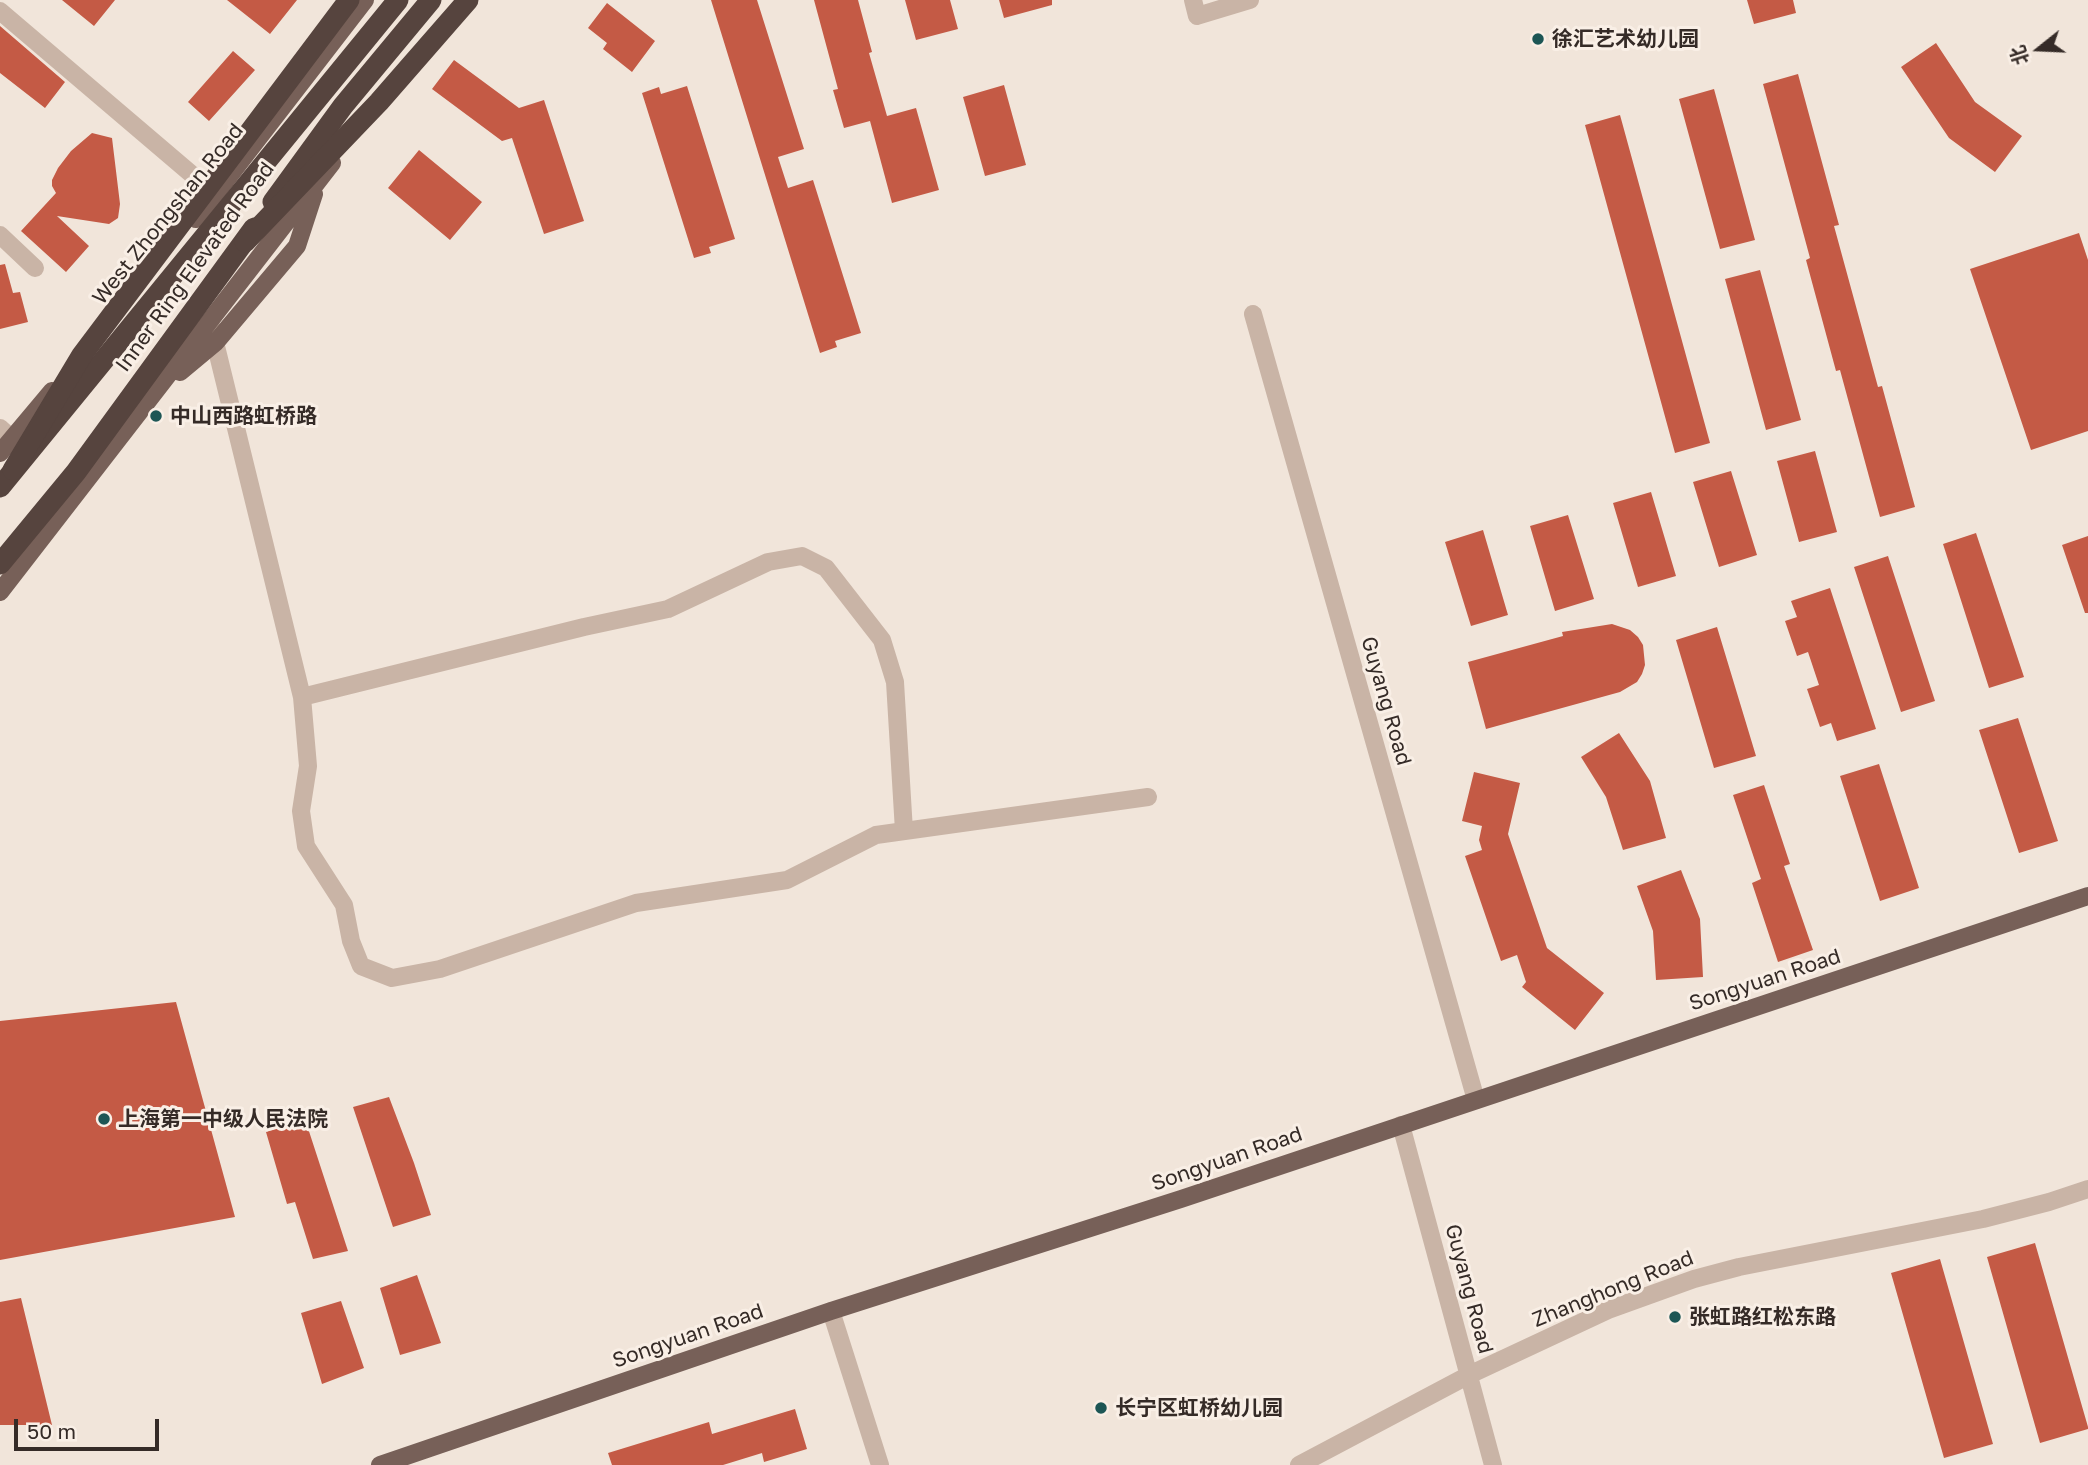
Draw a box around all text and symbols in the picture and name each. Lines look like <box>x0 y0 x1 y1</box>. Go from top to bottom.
north arrow <box>2004 14 2074 84</box>
place label: 徐汇艺术幼儿园 <box>1552 26 1699 52</box>
marker: 徐汇艺术幼儿园 <box>1530 31 1546 47</box>
text: 北 <box>2005 43 2032 68</box>
street label: West Zhongshan Road <box>87 118 249 310</box>
street label: Inner Ring Elevated Road <box>110 157 280 377</box>
place label: 中山西路虹桥路 <box>170 403 317 429</box>
marker: 中山西路虹桥路 <box>148 408 164 424</box>
street label: Guyang Road <box>1356 634 1416 768</box>
street label: Songyuan Road <box>1686 944 1844 1016</box>
place label: 上海第一中级人民法院 <box>118 1106 328 1132</box>
marker: 上海第一中级人民法院 <box>96 1111 112 1127</box>
street label: Songyuan Road <box>1148 1121 1306 1197</box>
street label: Guyang Road <box>1440 1221 1498 1357</box>
street label: Zhanghong Road <box>1529 1245 1697 1333</box>
street label: Songyuan Road <box>609 1298 767 1374</box>
place label: 张虹路红松东路 <box>1689 1304 1836 1330</box>
marker: 张虹路红松东路 <box>1667 1309 1683 1325</box>
place label: 长宁区虹桥幼儿园 <box>1115 1395 1283 1421</box>
marker: 长宁区虹桥幼儿园 <box>1093 1400 1109 1416</box>
scale bar <box>18 1406 163 1450</box>
text: 50 m <box>27 1418 76 1444</box>

